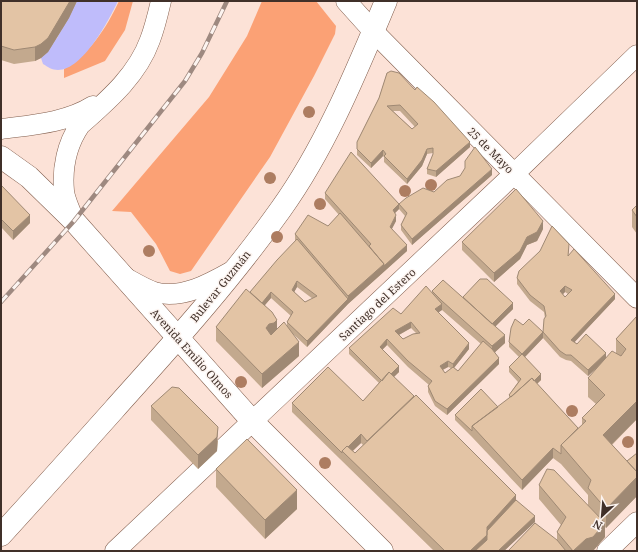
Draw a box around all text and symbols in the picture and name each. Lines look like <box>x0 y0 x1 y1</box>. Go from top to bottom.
street label: 25 de Mayo <box>465 124 517 176</box>
street label: Bulevar Guzmán <box>186 247 254 325</box>
street label: Santiago del Estero <box>335 264 419 344</box>
street label: Avenida Emilio Olmos <box>148 305 236 401</box>
north arrow <box>582 496 622 536</box>
text: N <box>590 517 605 534</box>

